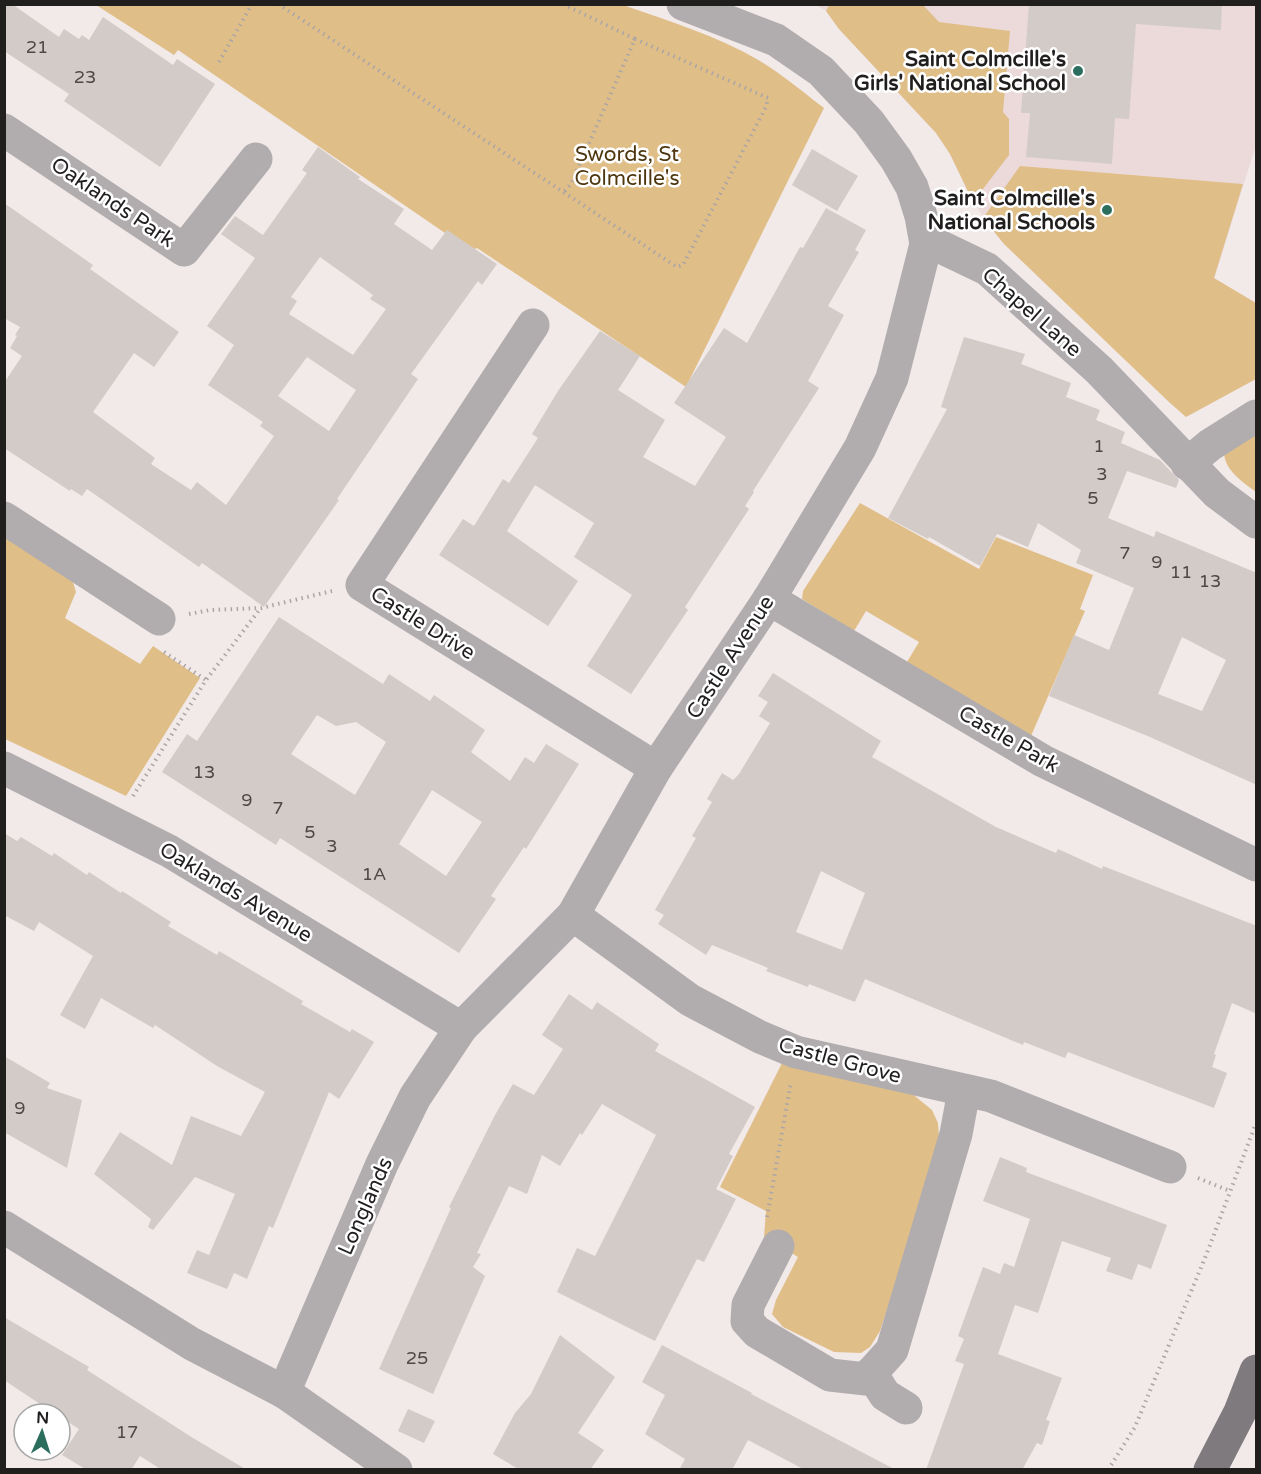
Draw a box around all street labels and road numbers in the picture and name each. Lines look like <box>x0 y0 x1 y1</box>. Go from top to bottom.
street label: Oaklands Park <box>46 152 179 253</box>
street label: Chapel Lane <box>977 262 1087 362</box>
street label: Castle Drive <box>366 581 480 666</box>
street label: Castle Avenue <box>681 591 780 724</box>
street label: Castle Park <box>954 701 1063 778</box>
street label: Oaklands Avenue <box>155 837 317 948</box>
street label: Castle Grove <box>776 1032 904 1089</box>
street label: Longlands <box>333 1154 398 1259</box>

